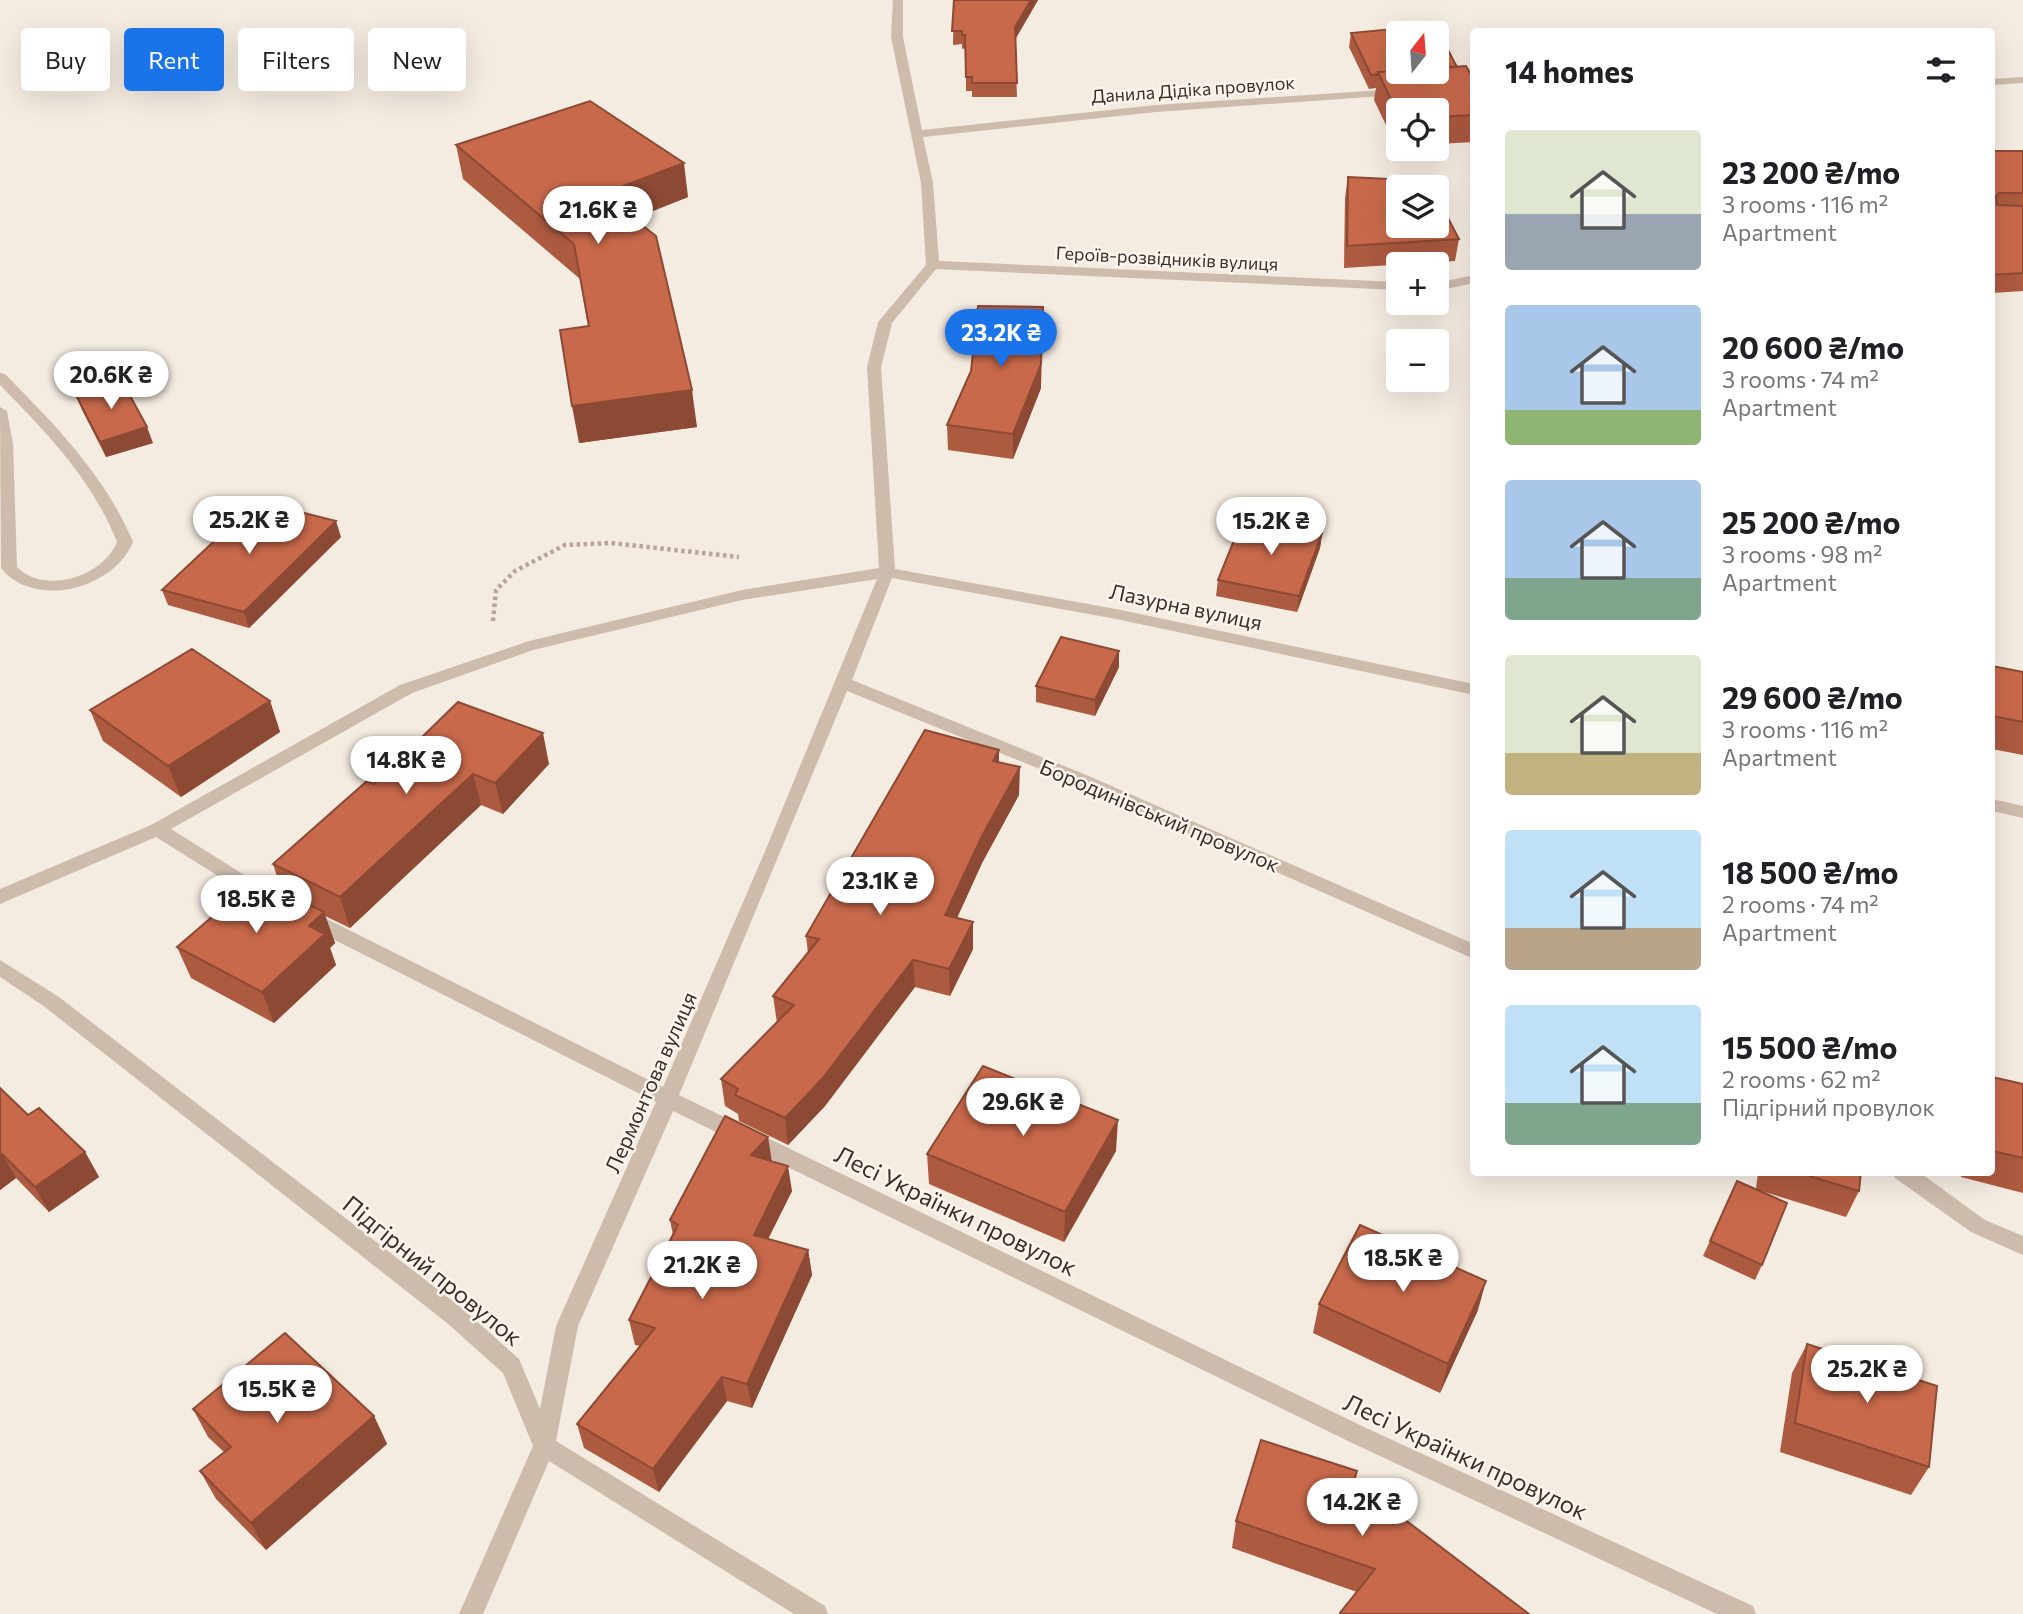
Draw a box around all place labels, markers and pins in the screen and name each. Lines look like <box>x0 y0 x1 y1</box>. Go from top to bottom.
pin: 21.6K ₴ <box>533 187 663 246</box>
pin: 23.2K ₴ <box>936 310 1066 369</box>
pin: 20.6K ₴ <box>46 352 176 411</box>
pin: 25.2K ₴ <box>184 496 314 556</box>
pin: 15.2K ₴ <box>1206 498 1336 557</box>
pin: 14.8K ₴ <box>341 736 471 796</box>
pin: 23.1K ₴ <box>815 858 945 917</box>
pin: 18.5K ₴ <box>191 876 321 935</box>
pin: 29.6K ₴ <box>958 1078 1088 1138</box>
pin: 18.5K ₴ <box>1338 1234 1468 1294</box>
pin: 21.2K ₴ <box>637 1242 767 1301</box>
pin: 25.2K ₴ <box>1802 1346 1932 1405</box>
pin: 15.5K ₴ <box>212 1366 342 1425</box>
pin: 14.2K ₴ <box>1297 1478 1427 1538</box>

